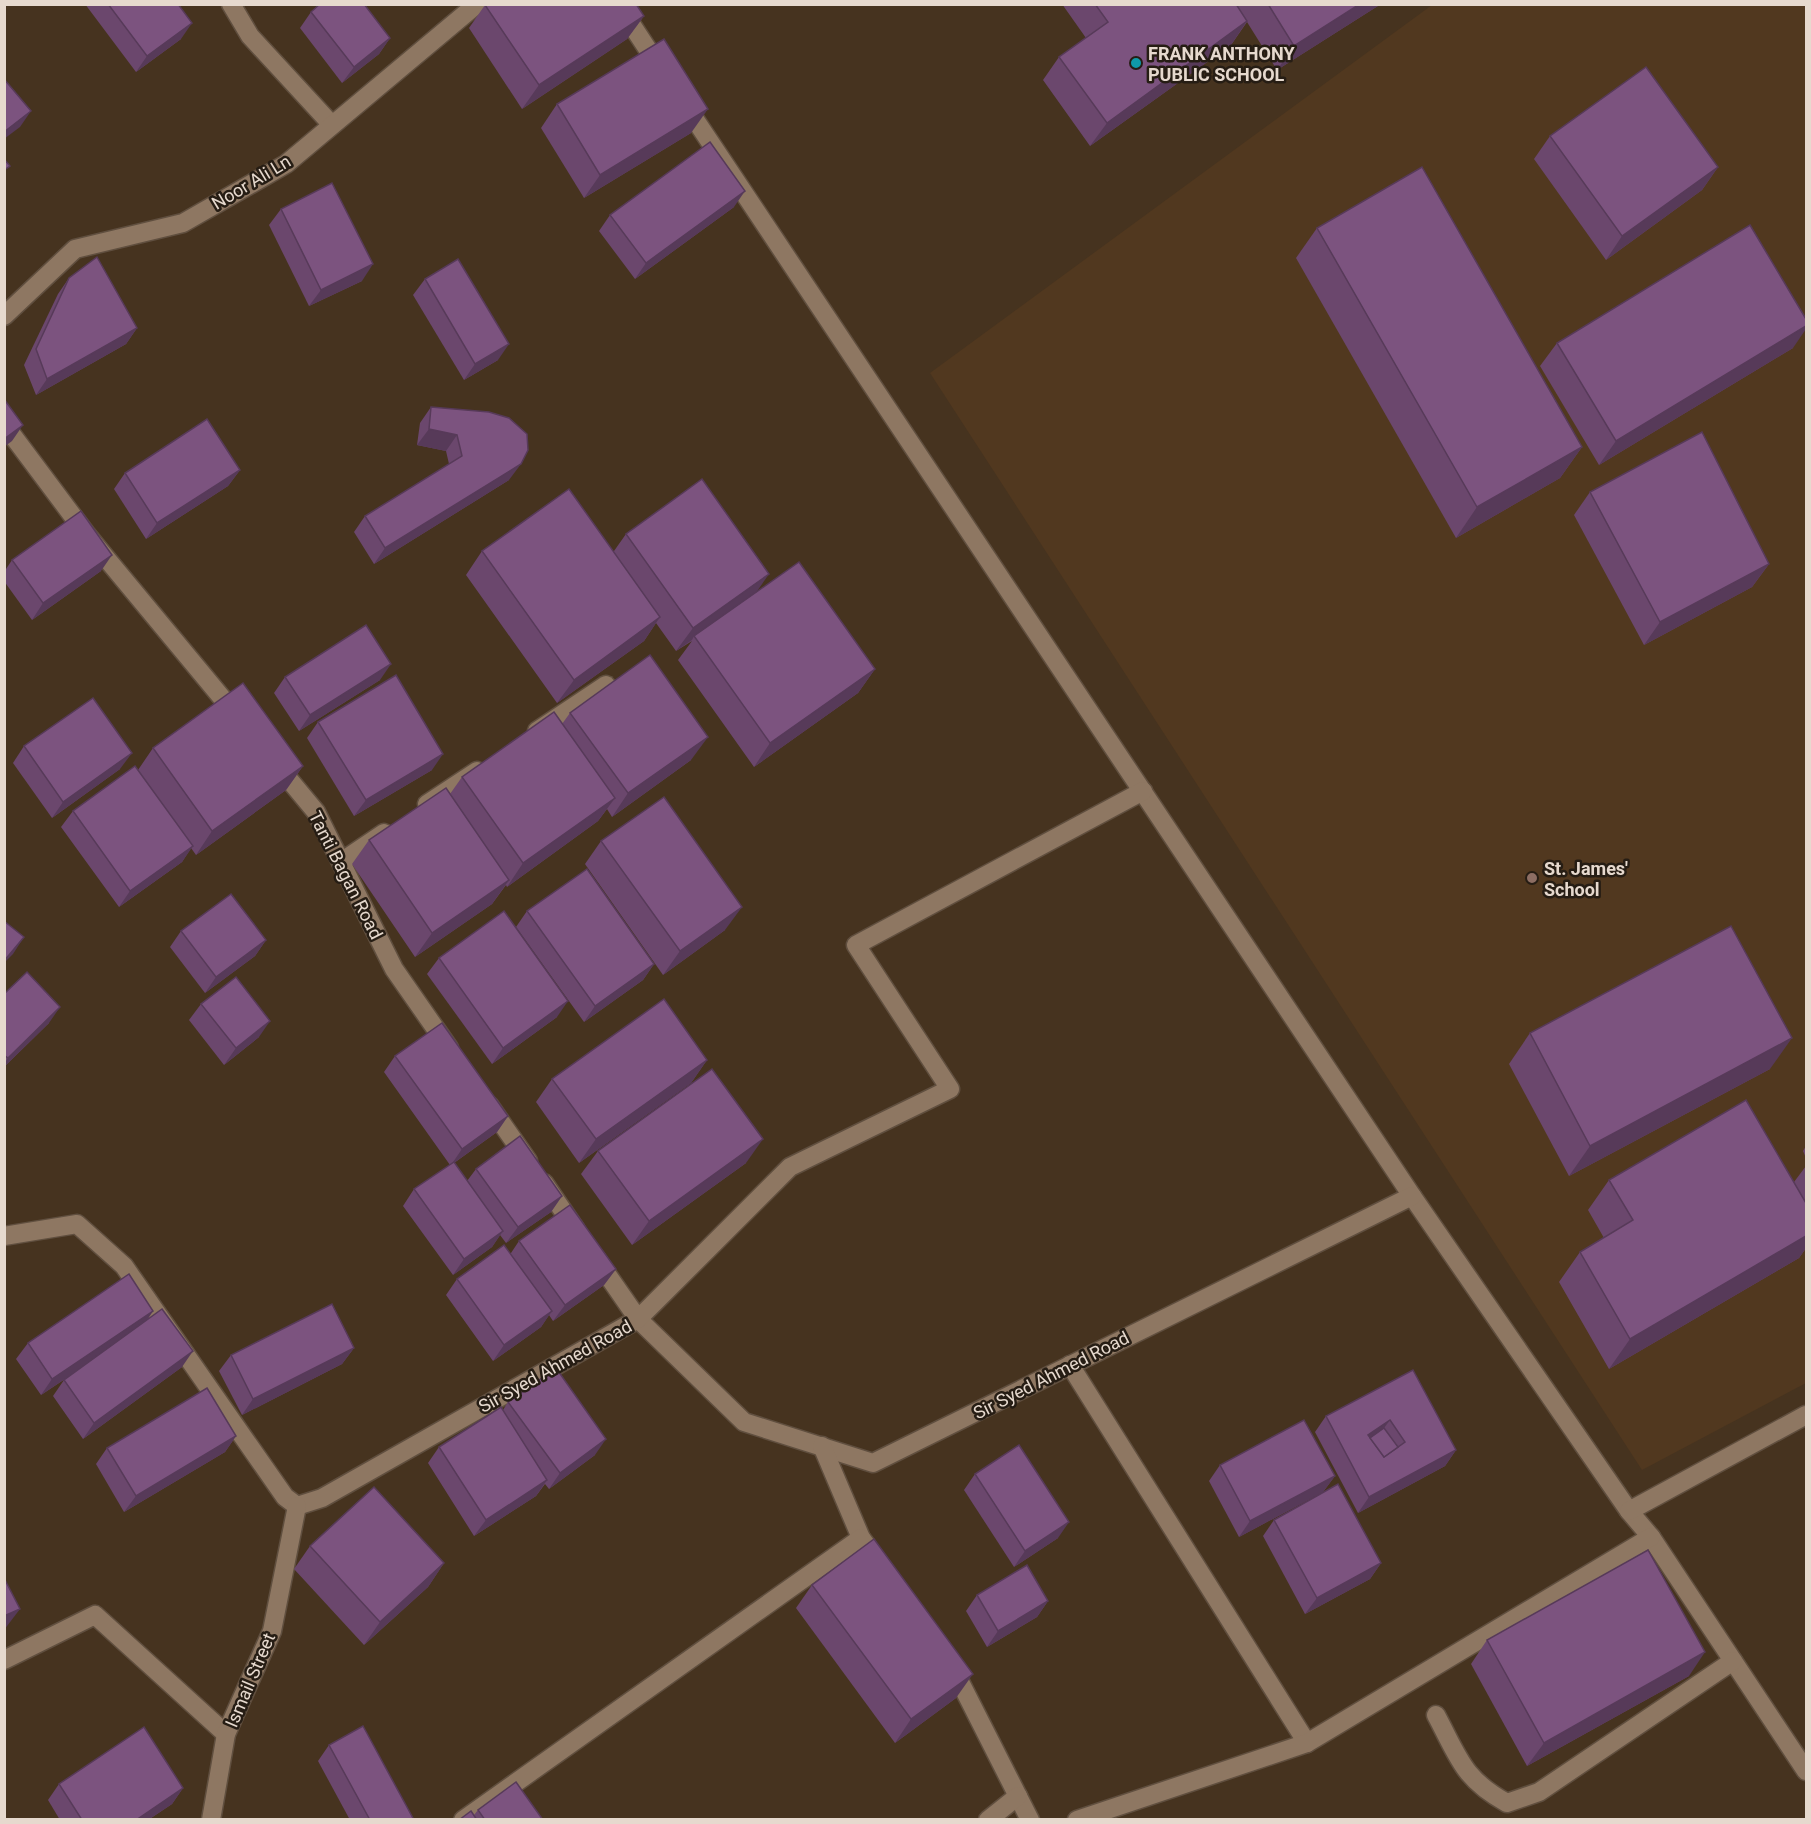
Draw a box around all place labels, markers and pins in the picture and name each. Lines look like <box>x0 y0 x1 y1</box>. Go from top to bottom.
place label: FRANK ANTHONY PUBLIC SCHOOL <box>1148 43 1295 85</box>
marker: FRANK ANTHONY PUBLIC SCHOOL <box>1129 56 1143 70</box>
place label: St. James' School <box>1544 858 1628 900</box>
marker: St. James' School <box>1525 871 1539 885</box>

